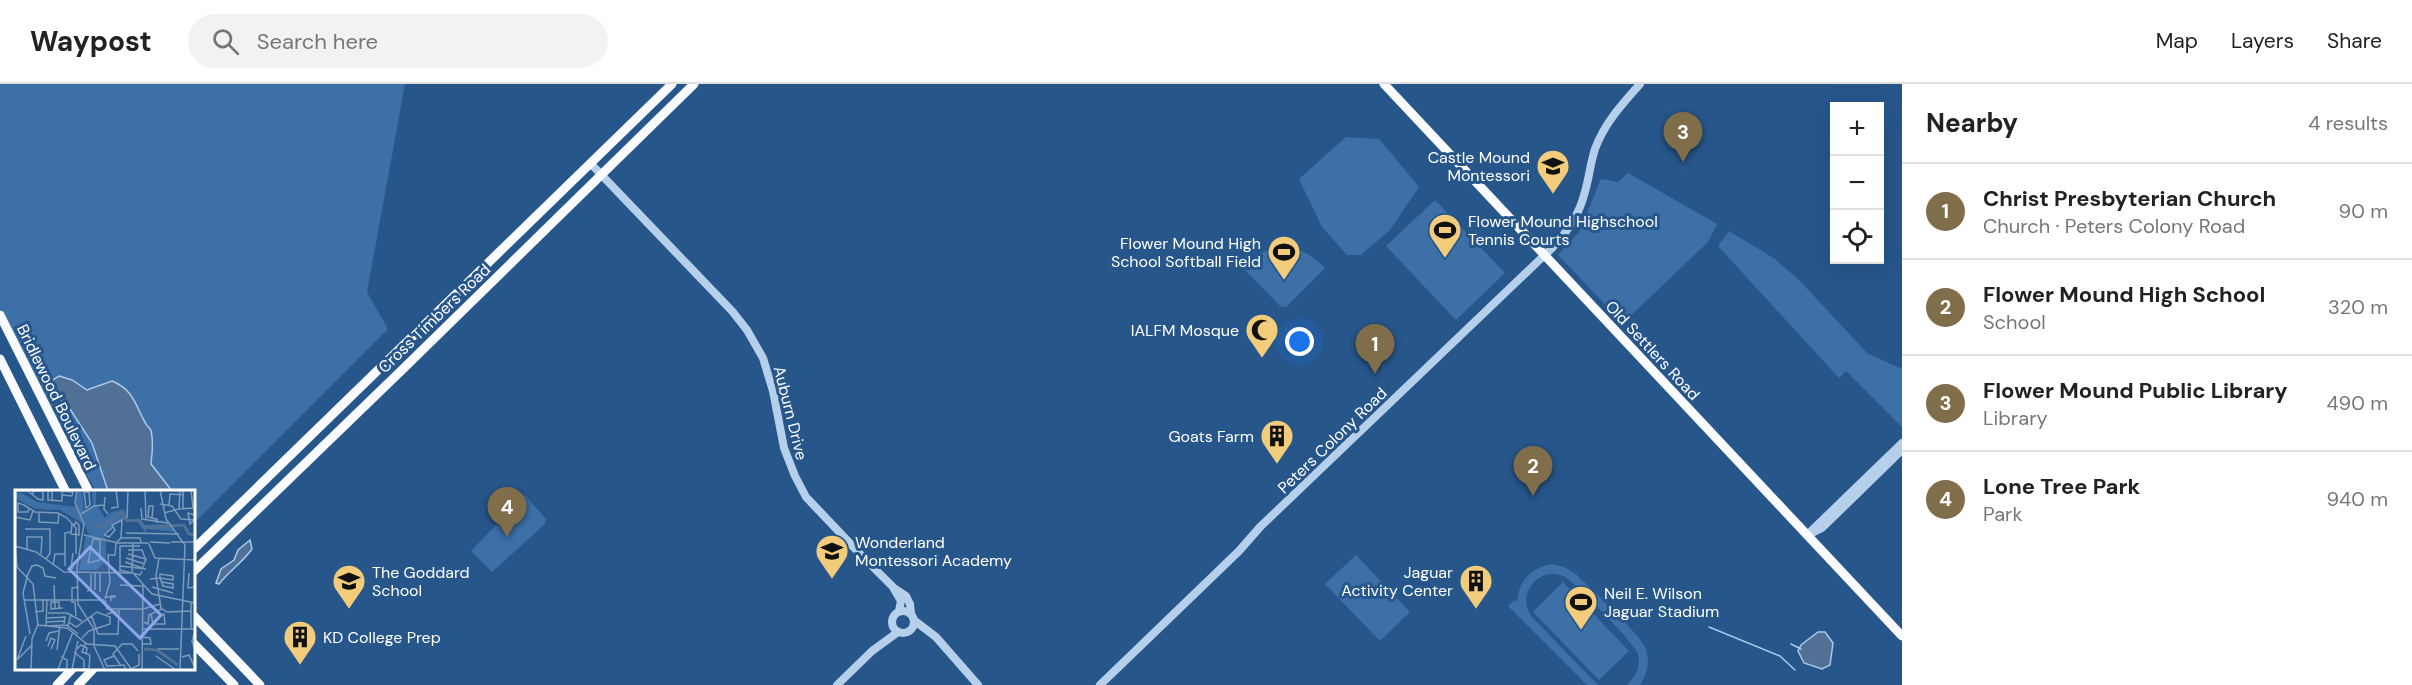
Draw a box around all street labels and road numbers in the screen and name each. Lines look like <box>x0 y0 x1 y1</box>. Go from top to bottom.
street label: Cross Timbers Road <box>374 259 495 378</box>
street label: Old Settlers Road <box>1601 296 1704 405</box>
street label: Bridlewood Boulevard <box>12 321 101 474</box>
street label: Auburn Drive <box>769 364 812 462</box>
street label: Peters Colony Road <box>1273 383 1392 498</box>

